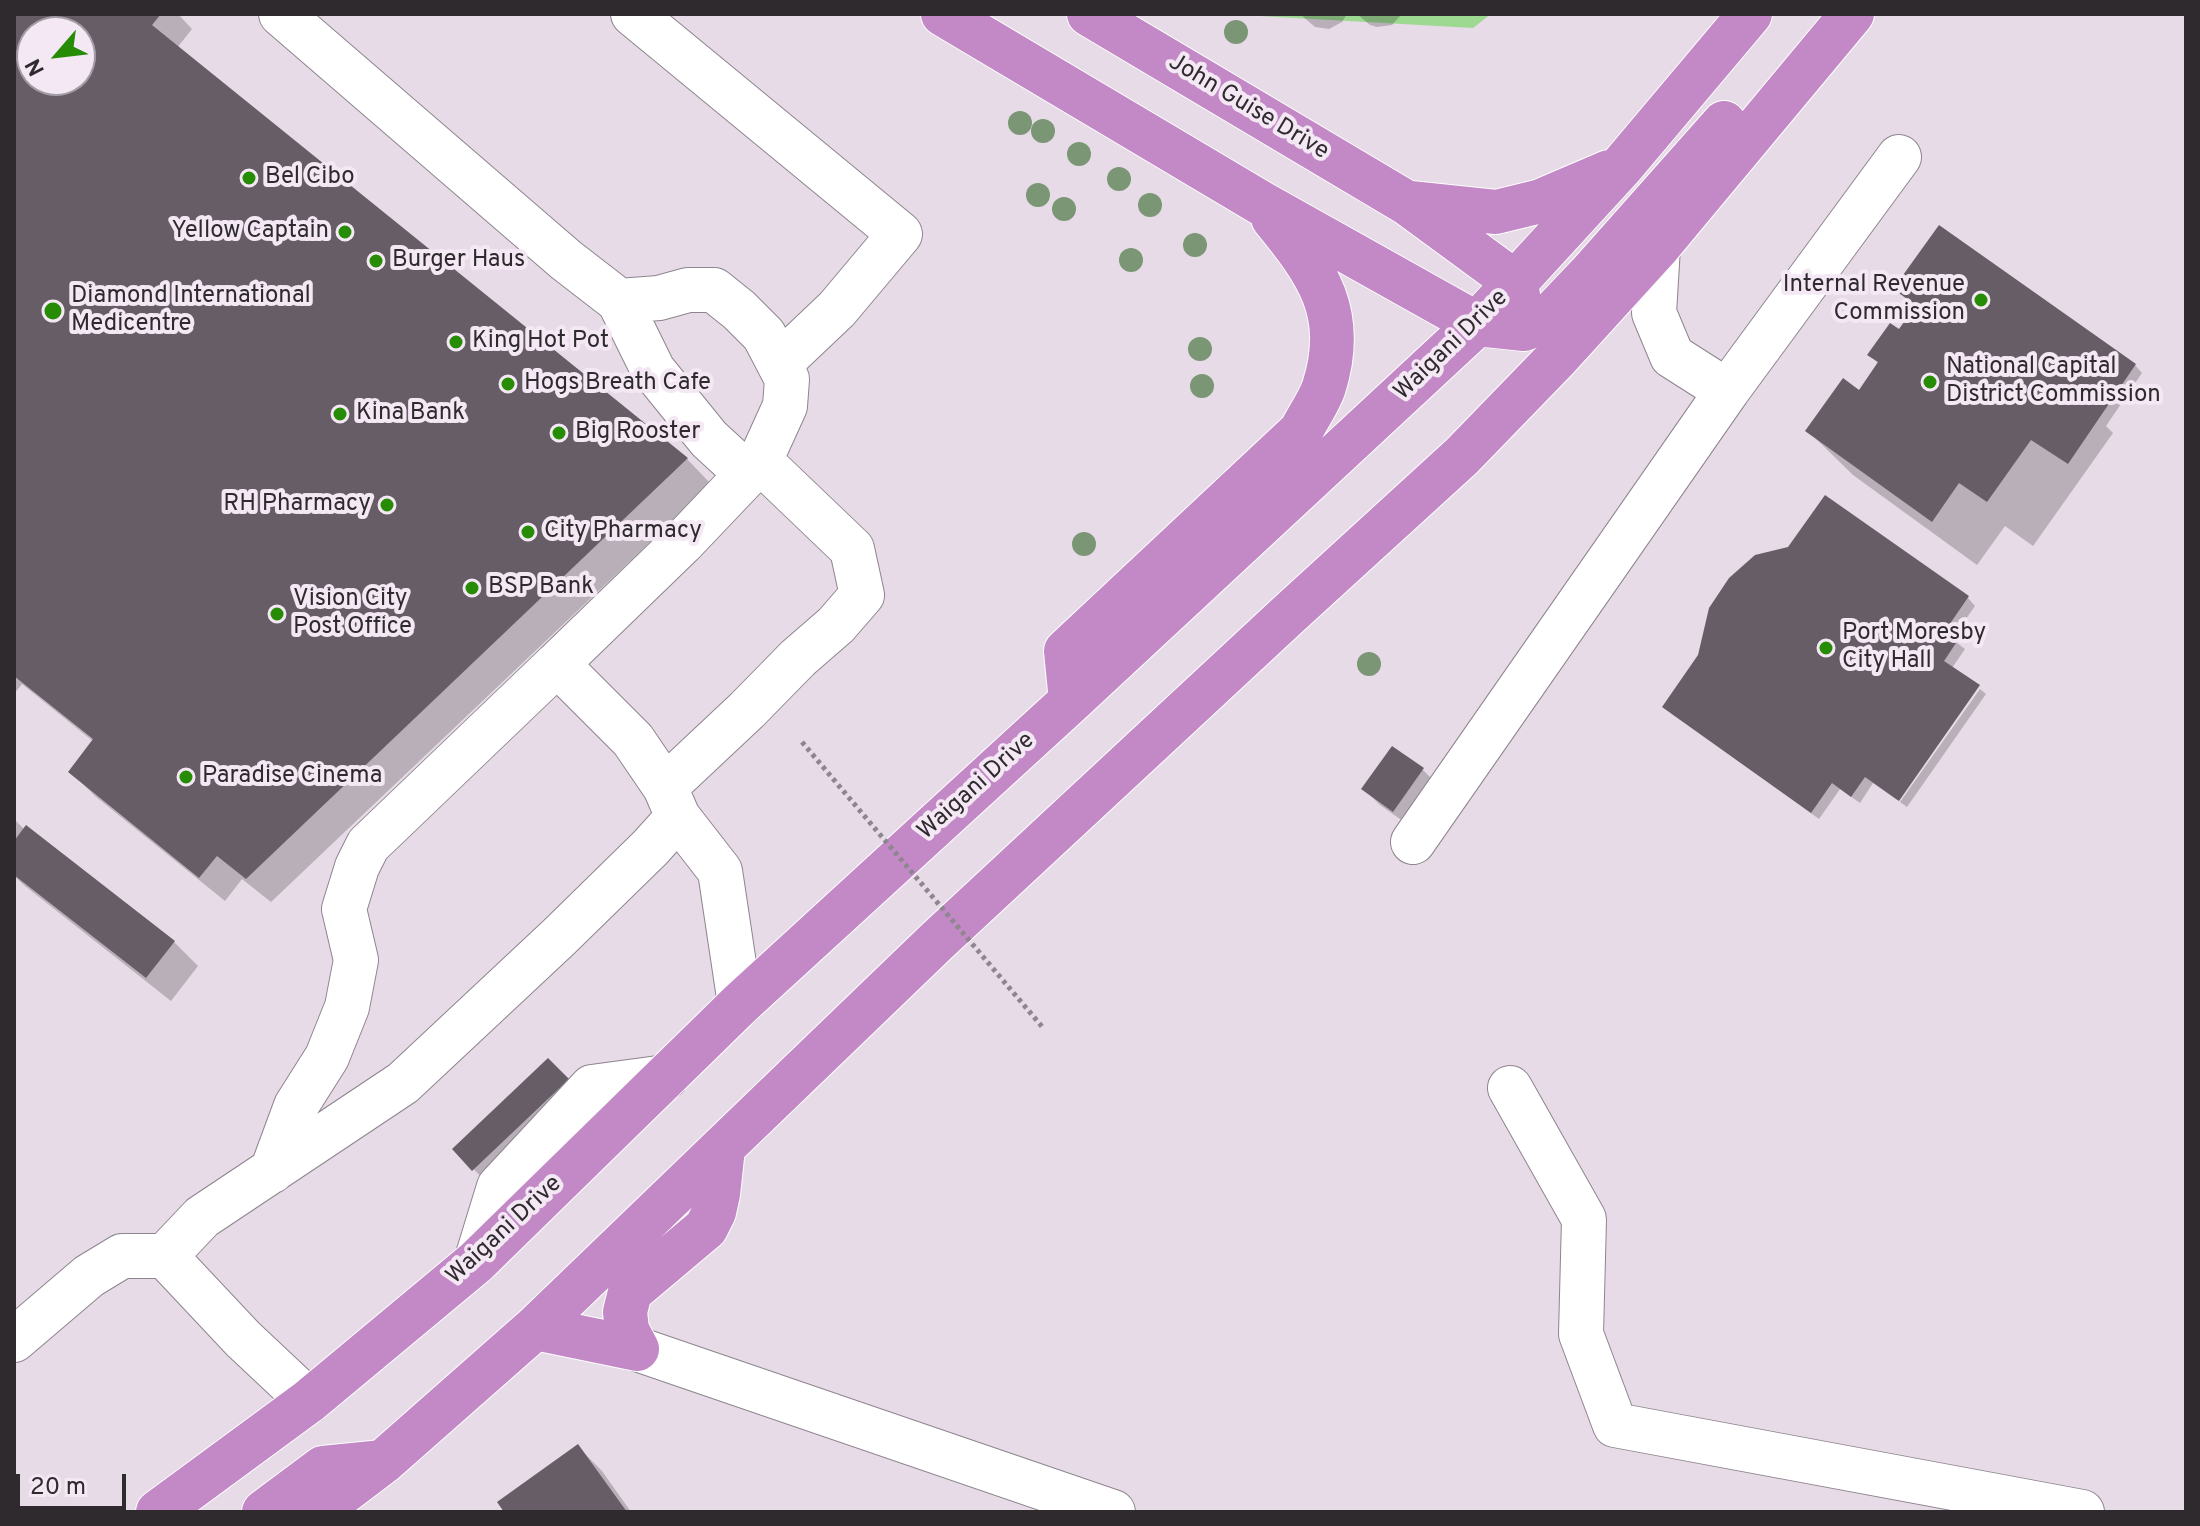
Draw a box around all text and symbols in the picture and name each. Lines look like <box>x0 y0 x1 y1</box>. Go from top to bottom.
north arrow <box>16 16 96 96</box>
street label: John Guise Drive <box>1163 49 1333 167</box>
text: N <box>21 53 52 80</box>
place label: Bel Cibo <box>265 164 355 192</box>
marker: Bel Cibo <box>240 169 258 187</box>
place label: Yellow Captain <box>172 218 329 246</box>
marker: Yellow Captain <box>336 223 354 241</box>
place label: Burger Haus <box>392 247 525 275</box>
marker: Burger Haus <box>367 252 385 270</box>
place label: Internal Revenue Commission <box>1783 272 1965 328</box>
place label: Diamond International Medicentre <box>71 283 311 339</box>
street label: Waigani Drive <box>1389 285 1515 407</box>
marker: Internal Revenue Commission <box>1972 291 1990 309</box>
marker: Diamond International Medicentre <box>42 300 64 322</box>
place label: King Hot Pot <box>472 328 609 356</box>
marker: King Hot Pot <box>447 333 465 351</box>
place label: National Capital District Commission <box>1946 354 2161 410</box>
place label: Hogs Breath Cafe <box>524 370 711 398</box>
marker: National Capital District Commission <box>1921 373 1939 391</box>
marker: Hogs Breath Cafe <box>499 375 517 393</box>
place label: Kina Bank <box>356 400 465 428</box>
marker: Kina Bank <box>331 405 349 423</box>
place label: Big Rooster <box>575 419 701 447</box>
marker: Big Rooster <box>550 424 568 442</box>
place label: RH Pharmacy <box>223 491 371 519</box>
marker: RH Pharmacy <box>378 496 396 514</box>
place label: City Pharmacy <box>544 518 702 546</box>
marker: City Pharmacy <box>519 523 537 541</box>
place label: BSP Bank <box>488 574 594 602</box>
marker: BSP Bank <box>463 579 481 597</box>
place label: Vision City Post Office <box>293 586 412 642</box>
marker: Vision City Post Office <box>268 605 286 623</box>
place label: Port Moresby City Hall <box>1842 620 1986 676</box>
marker: Port Moresby City Hall <box>1817 639 1835 657</box>
street label: Waigani Drive <box>913 727 1041 847</box>
place label: Paradise Cinema <box>202 763 382 791</box>
marker: Paradise Cinema <box>177 768 195 786</box>
street label: Waigani Drive <box>441 1170 569 1292</box>
scale bar <box>20 1458 130 1508</box>
text: 20 m <box>30 1473 86 1503</box>

